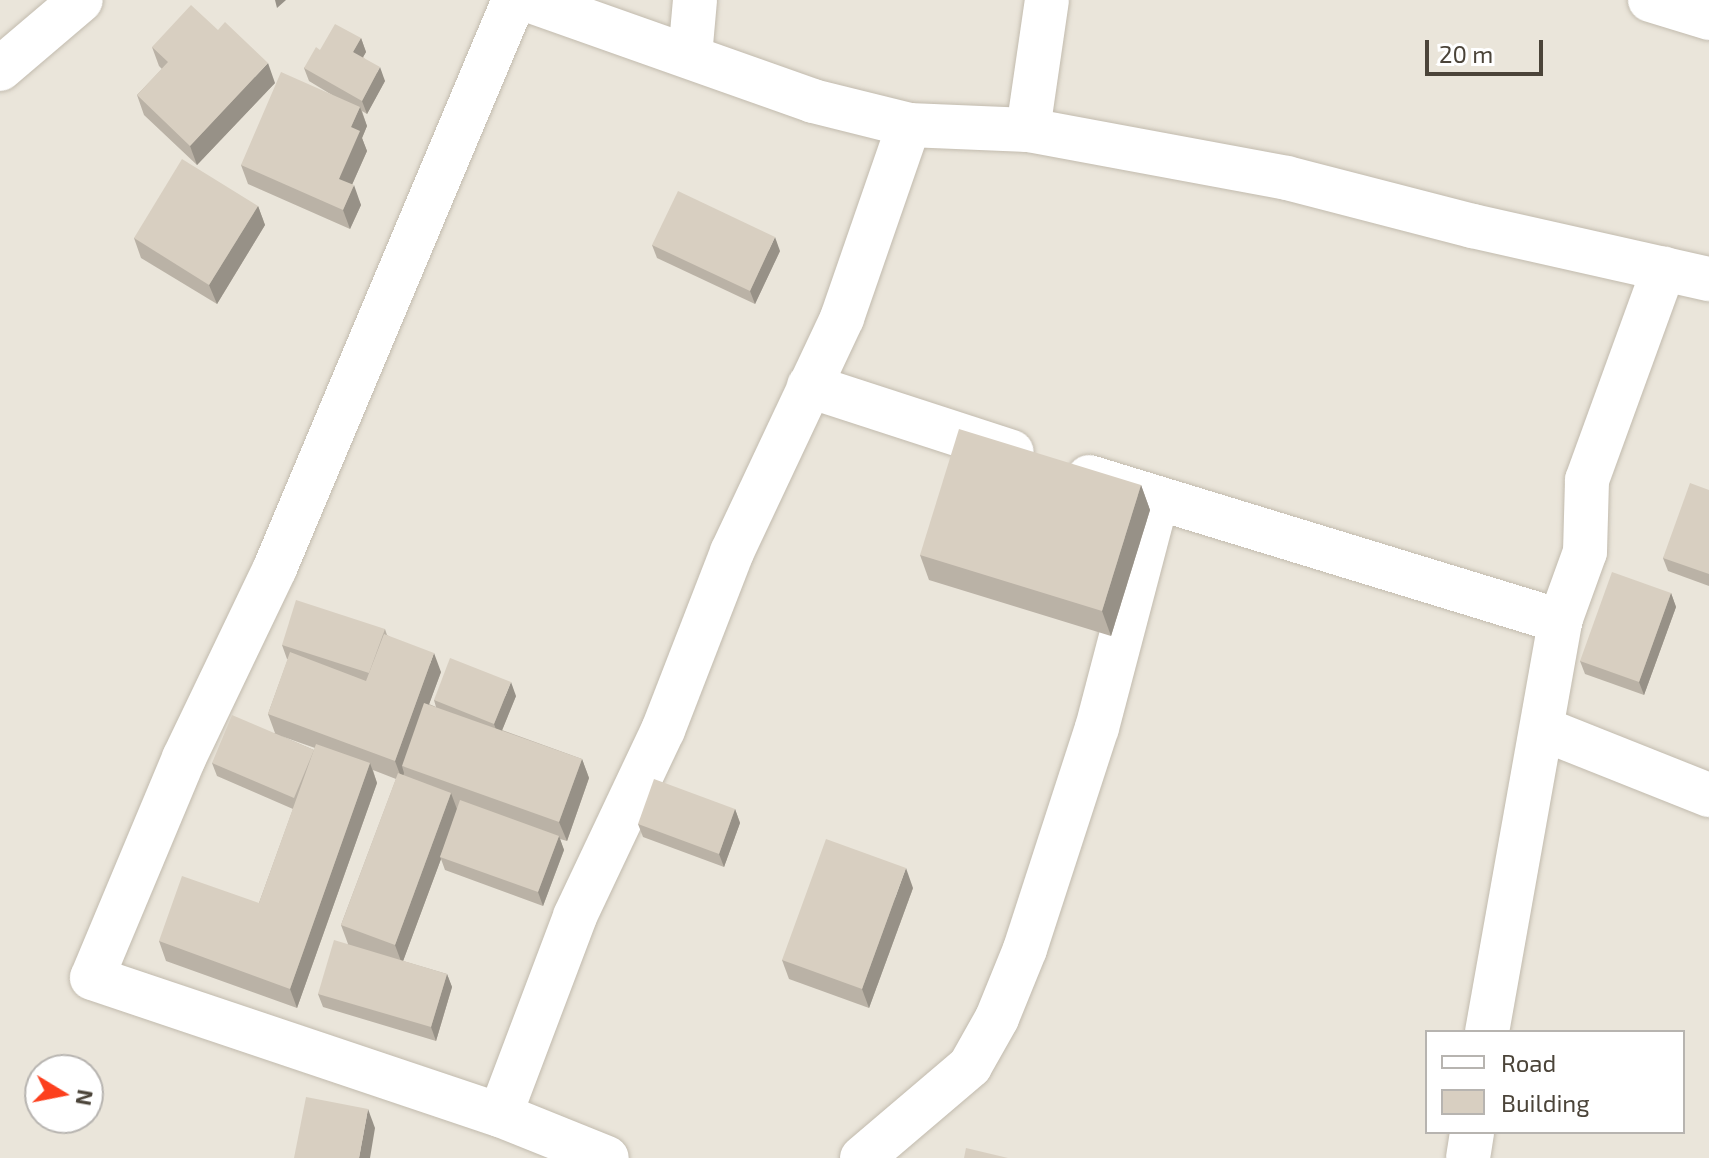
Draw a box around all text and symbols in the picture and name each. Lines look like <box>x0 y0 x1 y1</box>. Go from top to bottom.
scale bar <box>1429 24 1547 74</box>
text: 20 m <box>1439 39 1493 68</box>
legend <box>1425 1030 1685 1134</box>
text: Road <box>1501 1048 1556 1077</box>
north arrow <box>24 1054 104 1134</box>
text: N <box>71 1088 100 1108</box>
text: Building <box>1501 1088 1590 1117</box>

